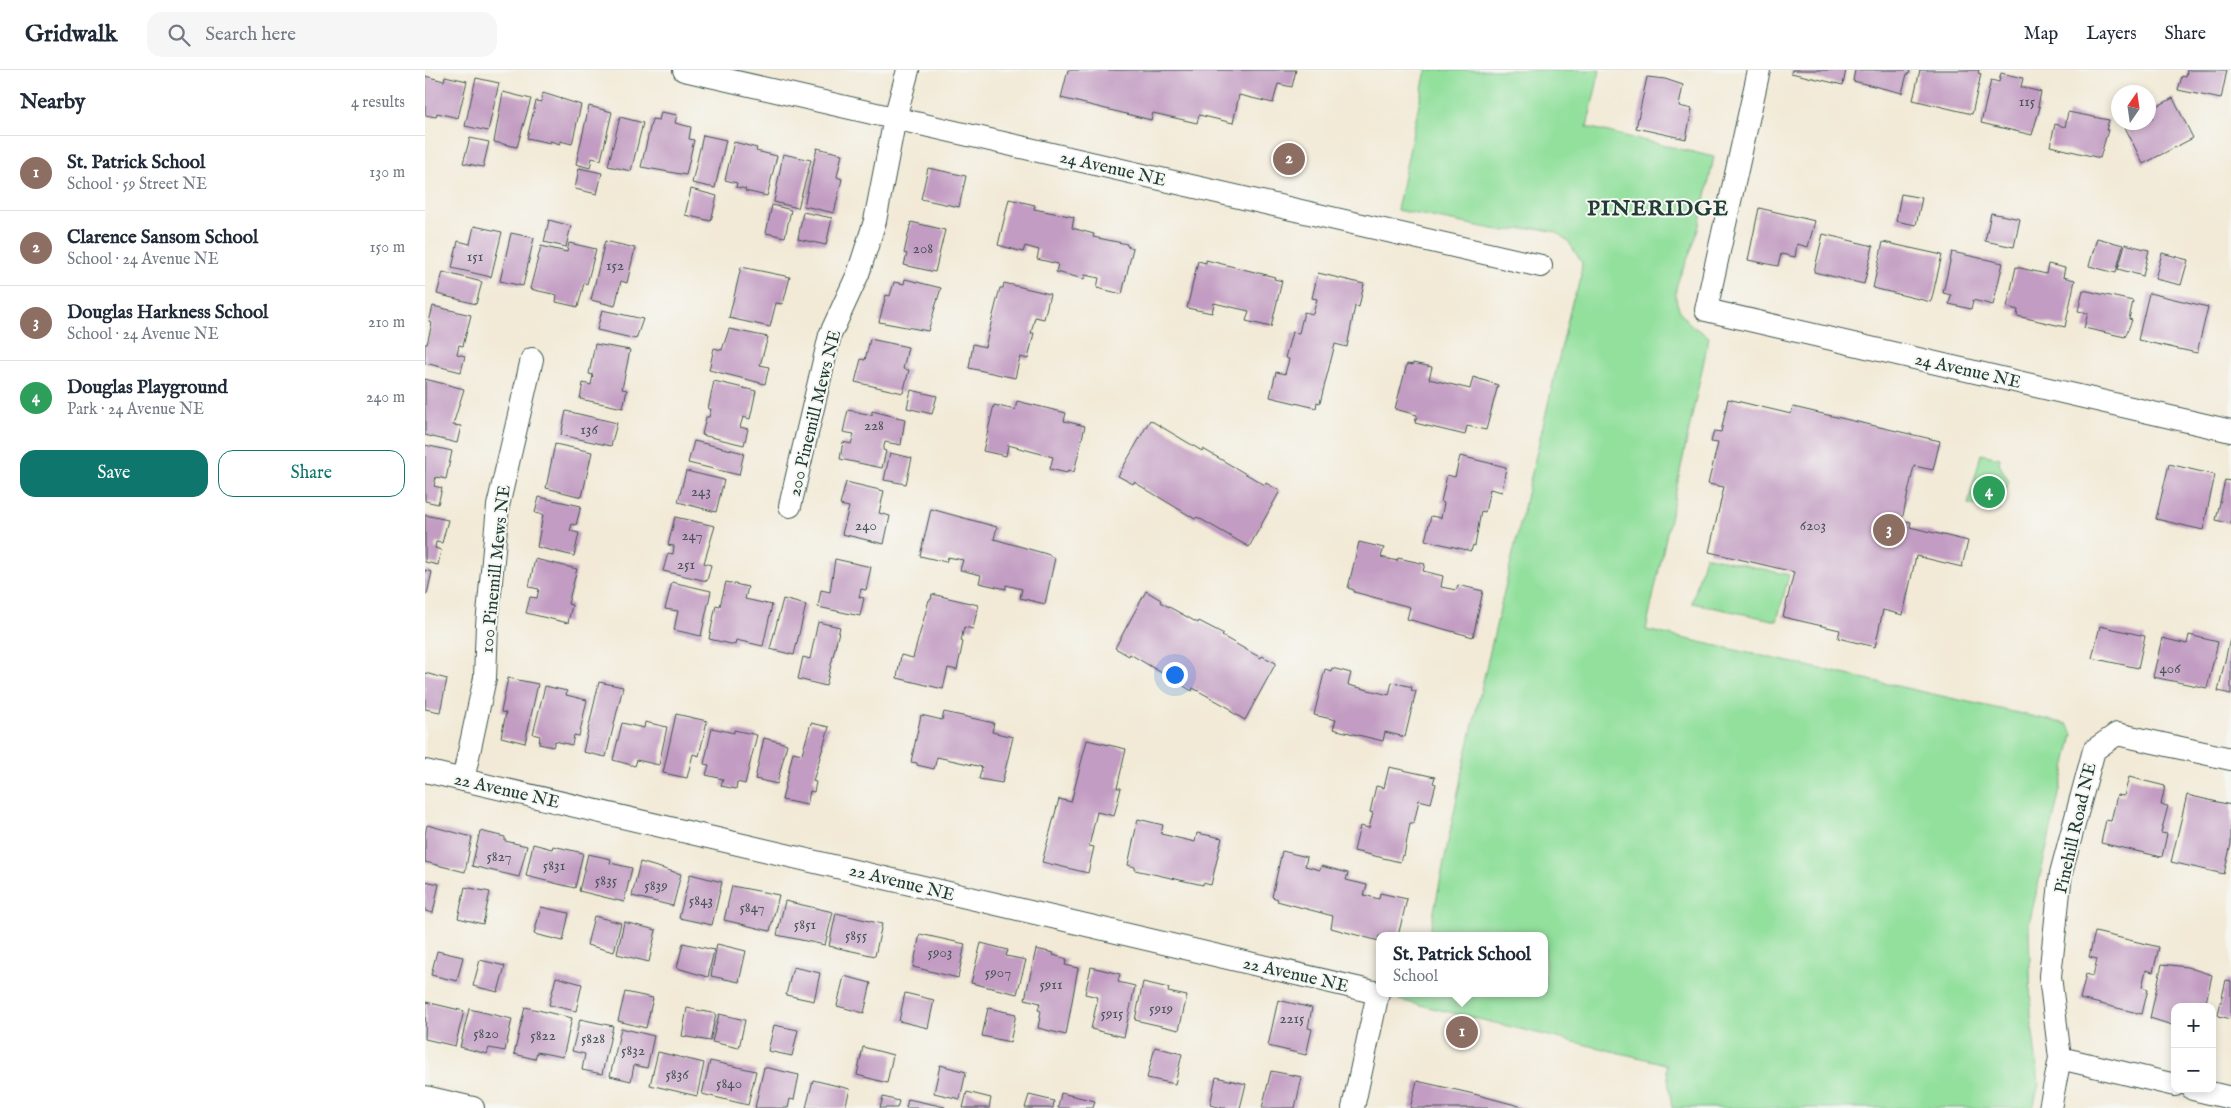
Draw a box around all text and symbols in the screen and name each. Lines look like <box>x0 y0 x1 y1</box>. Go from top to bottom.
search box <box>147 12 497 57</box>
text: Gridwalk <box>25 19 117 50</box>
icon: search <box>165 21 193 49</box>
text: Search here <box>205 23 296 47</box>
text: Map <box>2024 23 2058 46</box>
text: Layers <box>2086 23 2137 46</box>
text: Share <box>2165 23 2206 46</box>
north arrow <box>2111 85 2156 130</box>
text: Nearby <box>20 89 85 116</box>
house number: 115 <box>2019 92 2036 111</box>
text: 4 results <box>351 93 405 113</box>
pin: 2 <box>1273 140 1305 178</box>
street label: 24 Avenue NE <box>1057 146 1168 193</box>
text: St. Patrick School <box>67 151 205 175</box>
text: 1 <box>33 163 39 183</box>
text: 130 m <box>369 163 405 183</box>
text: School · 59 Street NE <box>67 175 207 195</box>
district label: PINERIDGE <box>1587 195 1729 223</box>
text: Clarence Sansom School <box>67 226 258 250</box>
text: 2 <box>32 238 40 258</box>
text: 150 m <box>370 238 405 258</box>
house number: 208 <box>913 239 933 258</box>
house number: 151 <box>467 247 483 266</box>
text: School · 24 Avenue NE <box>67 250 219 270</box>
house number: 152 <box>606 256 624 275</box>
text: Douglas Harkness School <box>67 301 268 325</box>
text: 3 <box>33 313 39 333</box>
text: 210 m <box>368 313 405 333</box>
text: School · 24 Avenue NE <box>67 325 219 345</box>
street label: 200 Pinemill Mews NE <box>784 328 847 499</box>
street label: 24 Avenue NE <box>1912 348 2023 395</box>
text: Douglas Playground <box>67 376 228 400</box>
text: 4 <box>32 388 40 408</box>
text: 240 m <box>366 388 405 408</box>
text: Park · 24 Avenue NE <box>67 400 204 420</box>
house number: 228 <box>864 416 884 435</box>
house number: 136 <box>580 420 598 439</box>
button: Save <box>20 450 208 497</box>
button: Share <box>218 450 405 497</box>
pin: 4 <box>1973 473 2005 511</box>
house number: 243 <box>691 482 711 501</box>
street label: 100 Pinemill Mews NE <box>476 484 517 654</box>
pin: 3 <box>1873 511 1905 549</box>
house number: 240 <box>855 516 877 535</box>
house number: 6203 <box>1800 516 1826 535</box>
house number: 247 <box>682 526 702 545</box>
house number: 251 <box>677 555 695 574</box>
house number: 406 <box>2159 659 2181 678</box>
your location <box>1162 662 1188 688</box>
street label: Pinehill Road NE <box>2050 761 2103 896</box>
street label: 22 Avenue NE <box>452 768 562 815</box>
house number: 5827 <box>486 847 512 866</box>
house number: 5831 <box>543 856 565 875</box>
street label: 22 Avenue NE <box>847 859 957 908</box>
house number: 5835 <box>595 871 618 890</box>
house number: 5839 <box>644 876 668 895</box>
house number: 5843 <box>689 891 713 910</box>
house number: 5847 <box>739 898 765 917</box>
house number: 5851 <box>794 915 816 934</box>
house number: 5855 <box>845 926 868 945</box>
popup <box>1376 932 1548 997</box>
house number: 5903 <box>928 943 952 962</box>
text: St. Patrick School <box>1393 943 1531 967</box>
street label: 22 Avenue NE <box>1241 952 1351 999</box>
house number: 5907 <box>985 963 1011 982</box>
text: School <box>1393 967 1438 987</box>
house number: 5911 <box>1039 975 1063 994</box>
house number: 5919 <box>1149 999 1173 1018</box>
map controls <box>2171 1003 2216 1093</box>
button: + <box>2171 1003 2216 1048</box>
house number: 5915 <box>1101 1004 1124 1023</box>
house number: 2215 <box>1279 1009 1305 1028</box>
pin: 1 <box>1446 1013 1478 1051</box>
house number: 5820 <box>473 1024 499 1043</box>
house number: 5822 <box>530 1026 556 1045</box>
house number: 5828 <box>581 1029 605 1048</box>
house number: 5832 <box>621 1041 645 1060</box>
button: − <box>2171 1048 2216 1093</box>
house number: 5836 <box>665 1065 689 1084</box>
house number: 5840 <box>716 1074 742 1093</box>

